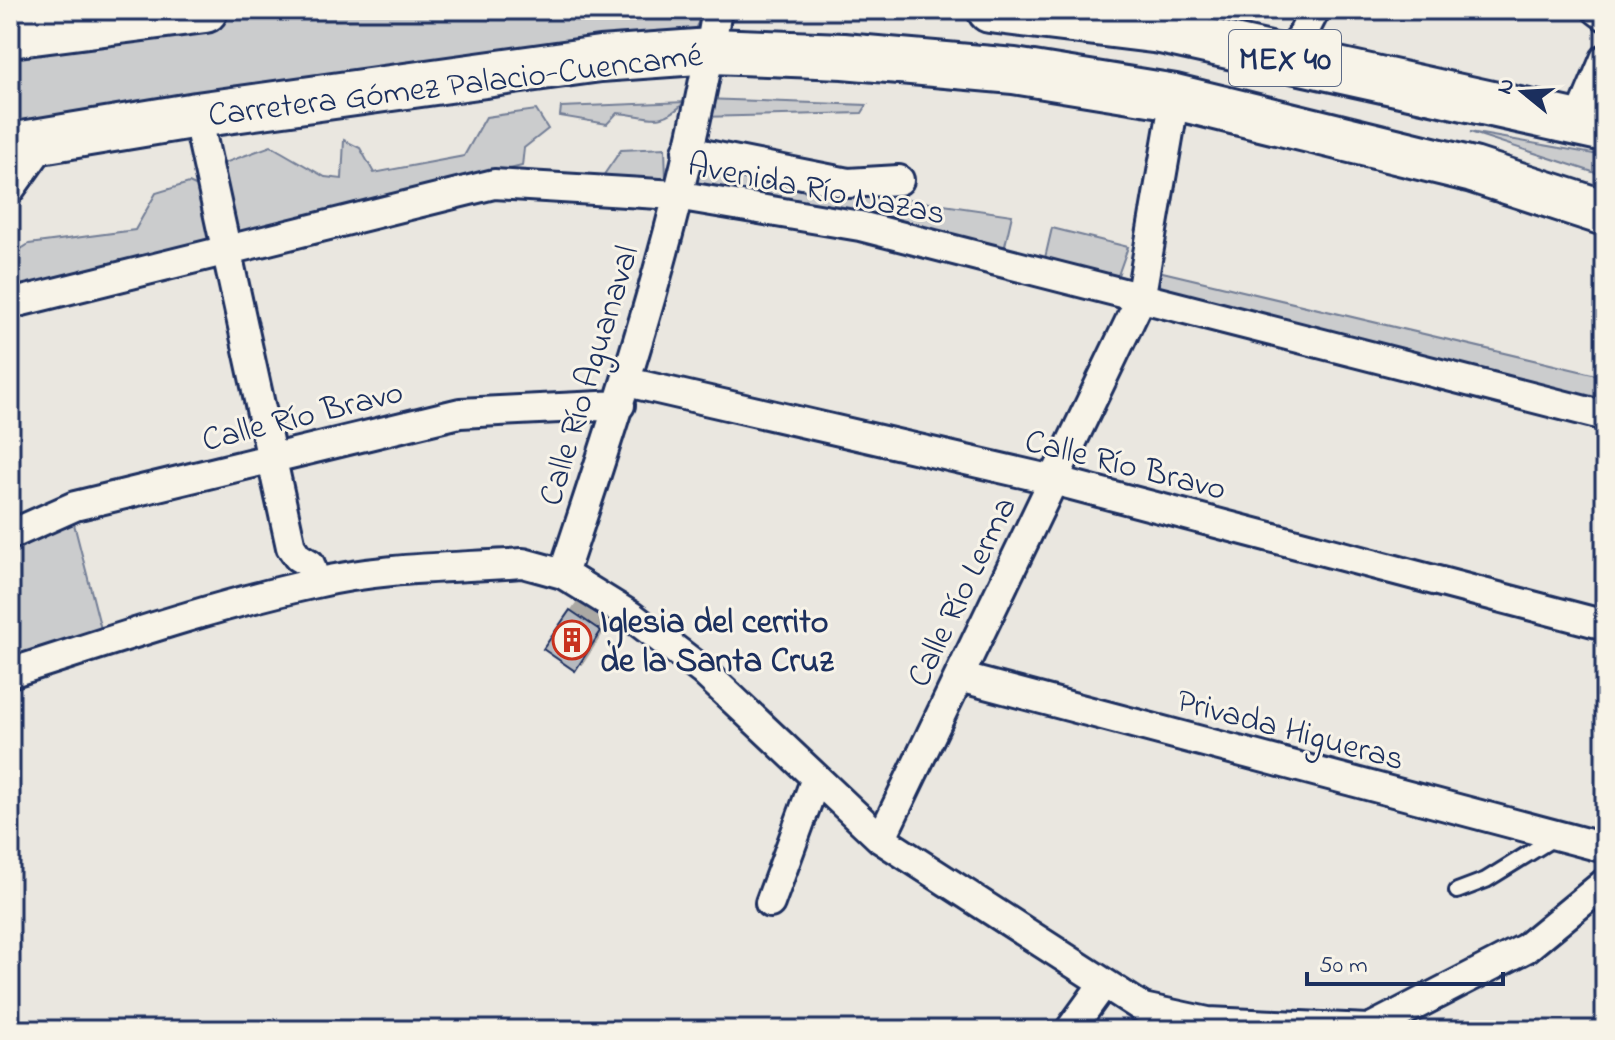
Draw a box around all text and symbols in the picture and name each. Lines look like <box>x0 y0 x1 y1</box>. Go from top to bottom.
road number: MEX 40 <box>1229 30 1341 86</box>
street label: Carretera Gómez Palacio-Cuencamé <box>206 32 706 142</box>
north arrow <box>1483 52 1563 132</box>
text: N <box>1489 75 1524 99</box>
street label: Avenida Río Nazas <box>683 141 949 240</box>
street label: Calle Río Aguanaval <box>528 240 654 512</box>
street label: Calle Río Bravo <box>197 369 409 467</box>
street label: Calle Río Bravo <box>1019 418 1231 516</box>
street label: Calle Río Lerma <box>896 489 1031 696</box>
place label: Iglesia del cerrito de la Santa Cruz <box>600 599 834 688</box>
building icon: Iglesia del cerrito de la Santa Cruz <box>551 619 593 661</box>
street label: Privada Higueras <box>1171 677 1409 786</box>
scale bar <box>1307 936 1503 986</box>
text: 50 m <box>1319 949 1368 984</box>

